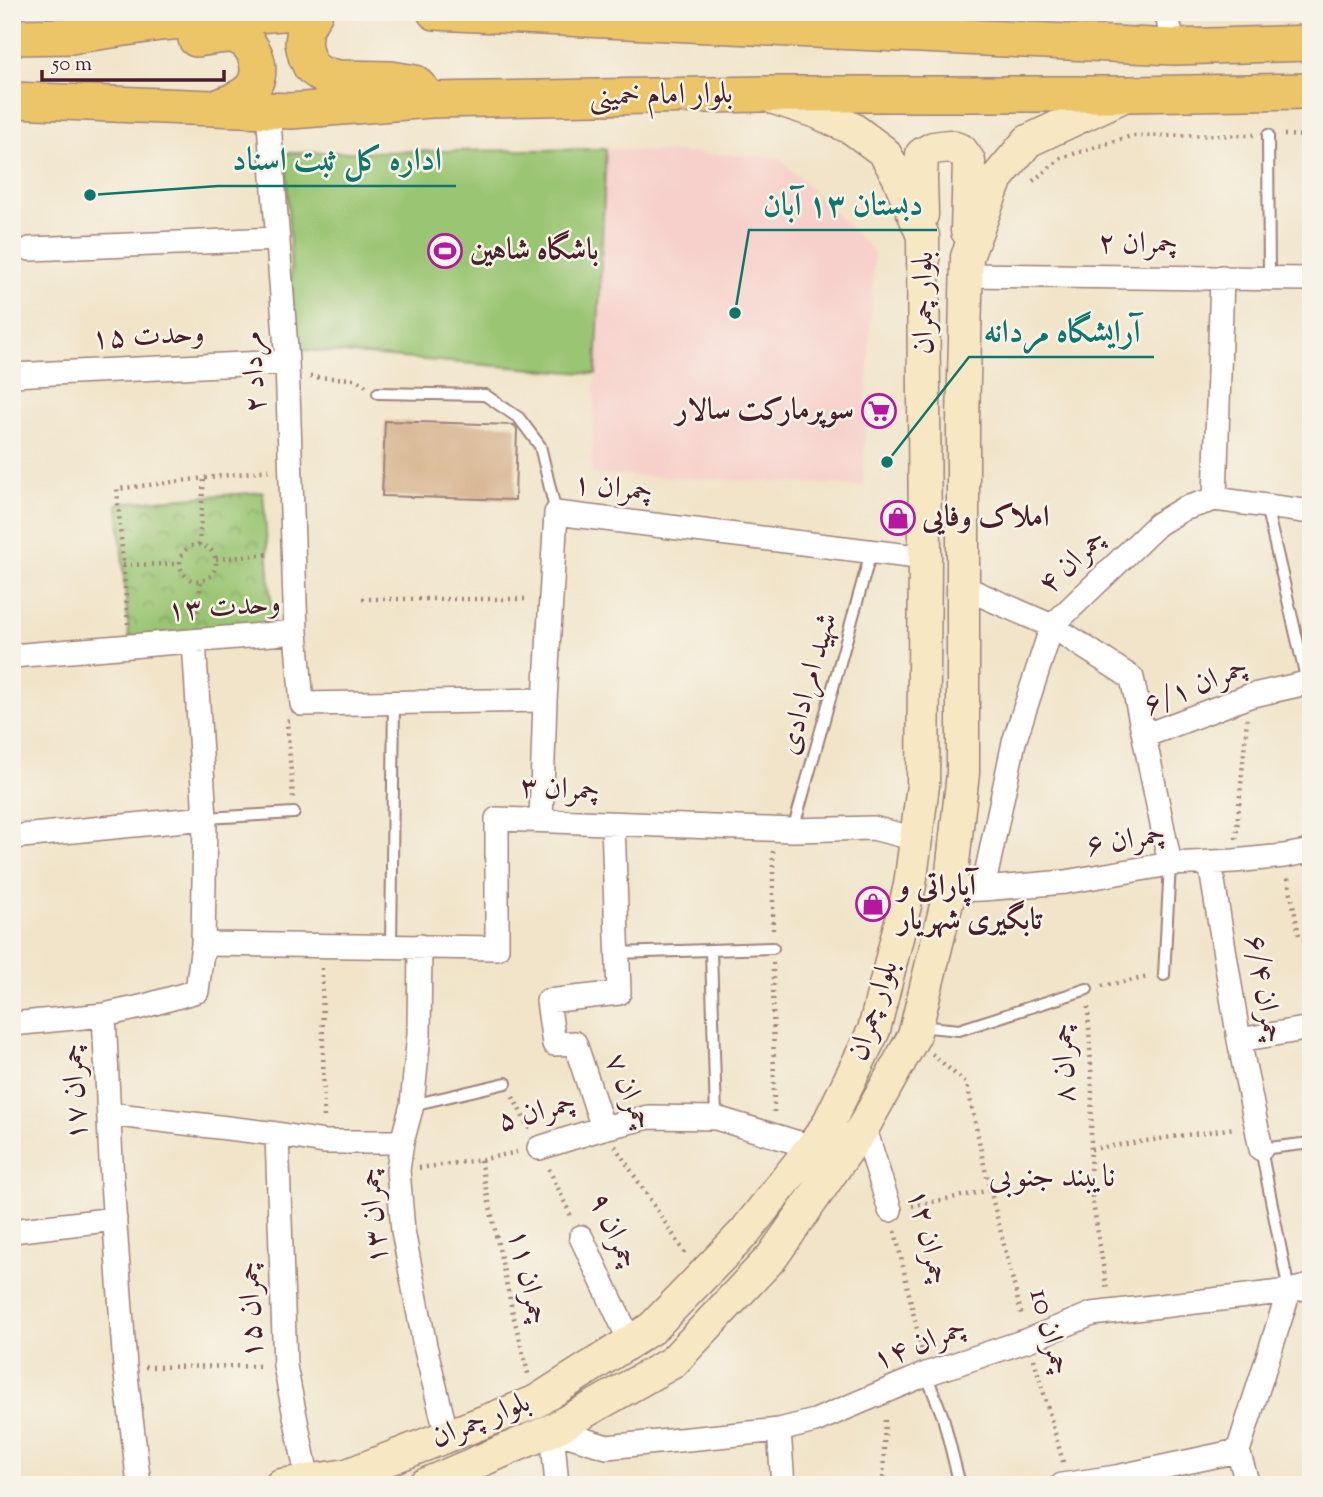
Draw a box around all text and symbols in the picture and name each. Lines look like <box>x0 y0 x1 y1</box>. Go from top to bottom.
scale bar <box>42 38 224 82</box>
text: 50 m <box>51 50 92 80</box>
street label: بلوار امام خمینی <box>589 73 733 121</box>
callout: اداره کل ثبت اسناد <box>218 133 456 186</box>
text: اداره کل ثبت اسناد <box>232 139 442 185</box>
callout: دبستان ۱۳ آبان <box>749 177 937 230</box>
text: دبستان ۱۳ آبان <box>763 184 923 230</box>
street label: چمران ۲ <box>1098 223 1178 266</box>
place label: باشگاه شاهین <box>470 229 599 273</box>
sports icon: باشگاه شاهین <box>426 232 464 270</box>
street label: بلوار چمران <box>903 251 946 355</box>
callout: آرایشگاه مردانه <box>969 304 1154 357</box>
text: آرایشگاه مردانه <box>984 311 1144 357</box>
street label: وحدت ۱۵ <box>90 313 206 361</box>
street label: مرداد ۲ <box>231 330 279 414</box>
place label: سوپرمارکت سالار <box>673 390 854 433</box>
supermarket icon: سوپرمارکت سالار <box>860 392 898 430</box>
street label: چمران ۱ <box>571 463 655 515</box>
place label: املاک وفایی <box>921 497 1049 540</box>
shop icon: املاک وفایی <box>879 499 917 537</box>
street label: چمران ۴ <box>1029 519 1117 605</box>
street label: وحدت ۱۳ <box>166 583 282 633</box>
street label: شهید امرادادی <box>768 608 850 760</box>
street label: چمران ۶/۱ <box>1137 646 1255 728</box>
street label: چمران ۳ <box>519 766 601 814</box>
street label: چمران ۶ <box>1083 814 1169 868</box>
place label: آپاراتی و تابگیری شهریار <box>895 866 1044 943</box>
shop icon: آپاراتی و تابگیری شهریار <box>854 885 892 923</box>
street label: چمران ۶/۴ <box>1232 931 1294 1047</box>
street label: بلوار چمران <box>838 955 910 1067</box>
street label: چمران ۸ <box>1042 1022 1088 1104</box>
street label: چمران ۱۷ <box>52 1042 100 1142</box>
street label: چمران ۷ <box>593 1047 663 1137</box>
street label: چمران ۵ <box>493 1082 581 1144</box>
district label: نایبند جنوبی <box>989 1155 1115 1201</box>
street label: چمران ۱۳ <box>349 1166 401 1266</box>
street label: چمران ۱۲ <box>894 1185 960 1289</box>
street label: چمران ۹ <box>577 1186 649 1276</box>
street label: چمران ۱۱ <box>495 1225 559 1329</box>
street label: چمران ۱۵ <box>229 1261 275 1359</box>
street label: چمران 10 <box>1017 1284 1081 1380</box>
street label: چمران ۱۴ <box>867 1307 973 1383</box>
street label: بلوار چمران <box>425 1382 537 1460</box>

